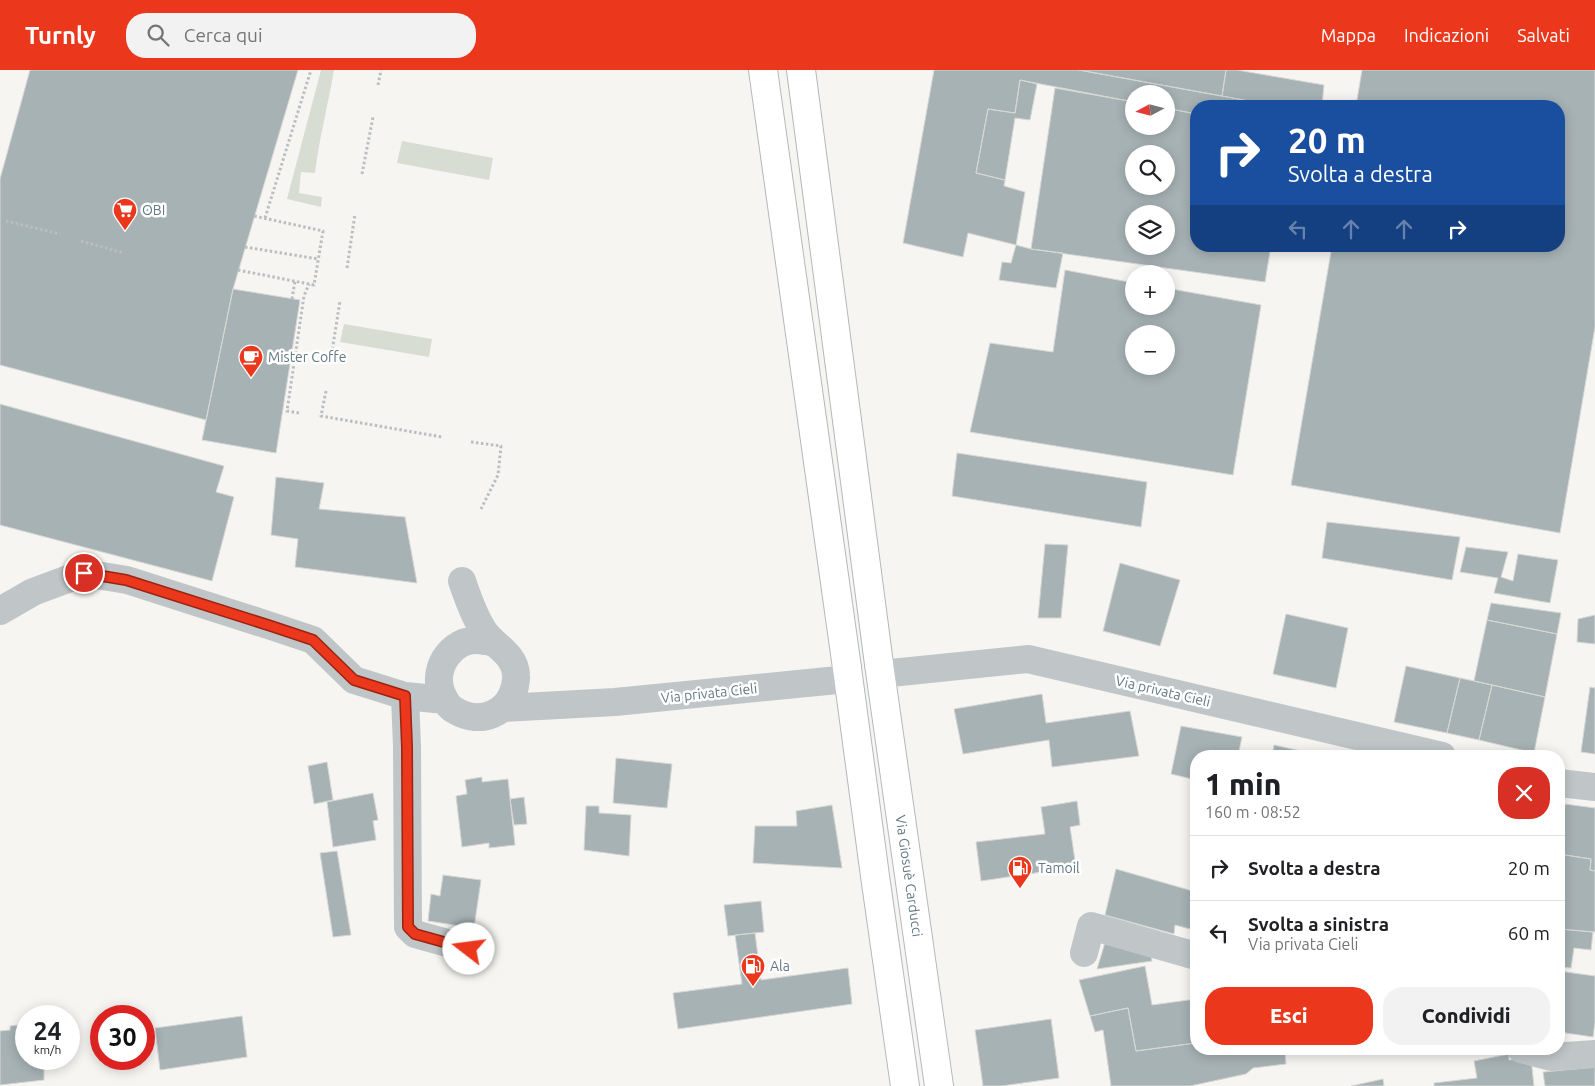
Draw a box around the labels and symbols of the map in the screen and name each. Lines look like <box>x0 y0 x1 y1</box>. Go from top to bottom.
north arrow <box>1125 85 1175 135</box>
supermarket icon: OBI <box>112 197 138 231</box>
place label: OBI <box>142 202 165 218</box>
cafe icon: Mister Coffe <box>238 344 264 378</box>
place label: Mister Coffe <box>268 349 347 365</box>
pin <box>63 552 105 594</box>
street label: Via privata Cieli <box>1114 672 1212 710</box>
street label: Via privata Cieli <box>660 680 758 706</box>
street label: Via Giosuè Carducci <box>893 814 926 938</box>
fuel station icon: Tamoil <box>1007 855 1033 889</box>
place label: Tamoil <box>1038 860 1080 876</box>
position arrow <box>442 922 494 974</box>
fuel station icon: Ala <box>740 953 766 987</box>
place label: Ala <box>770 958 790 974</box>
speed limit sign: 30 <box>90 1005 155 1070</box>

